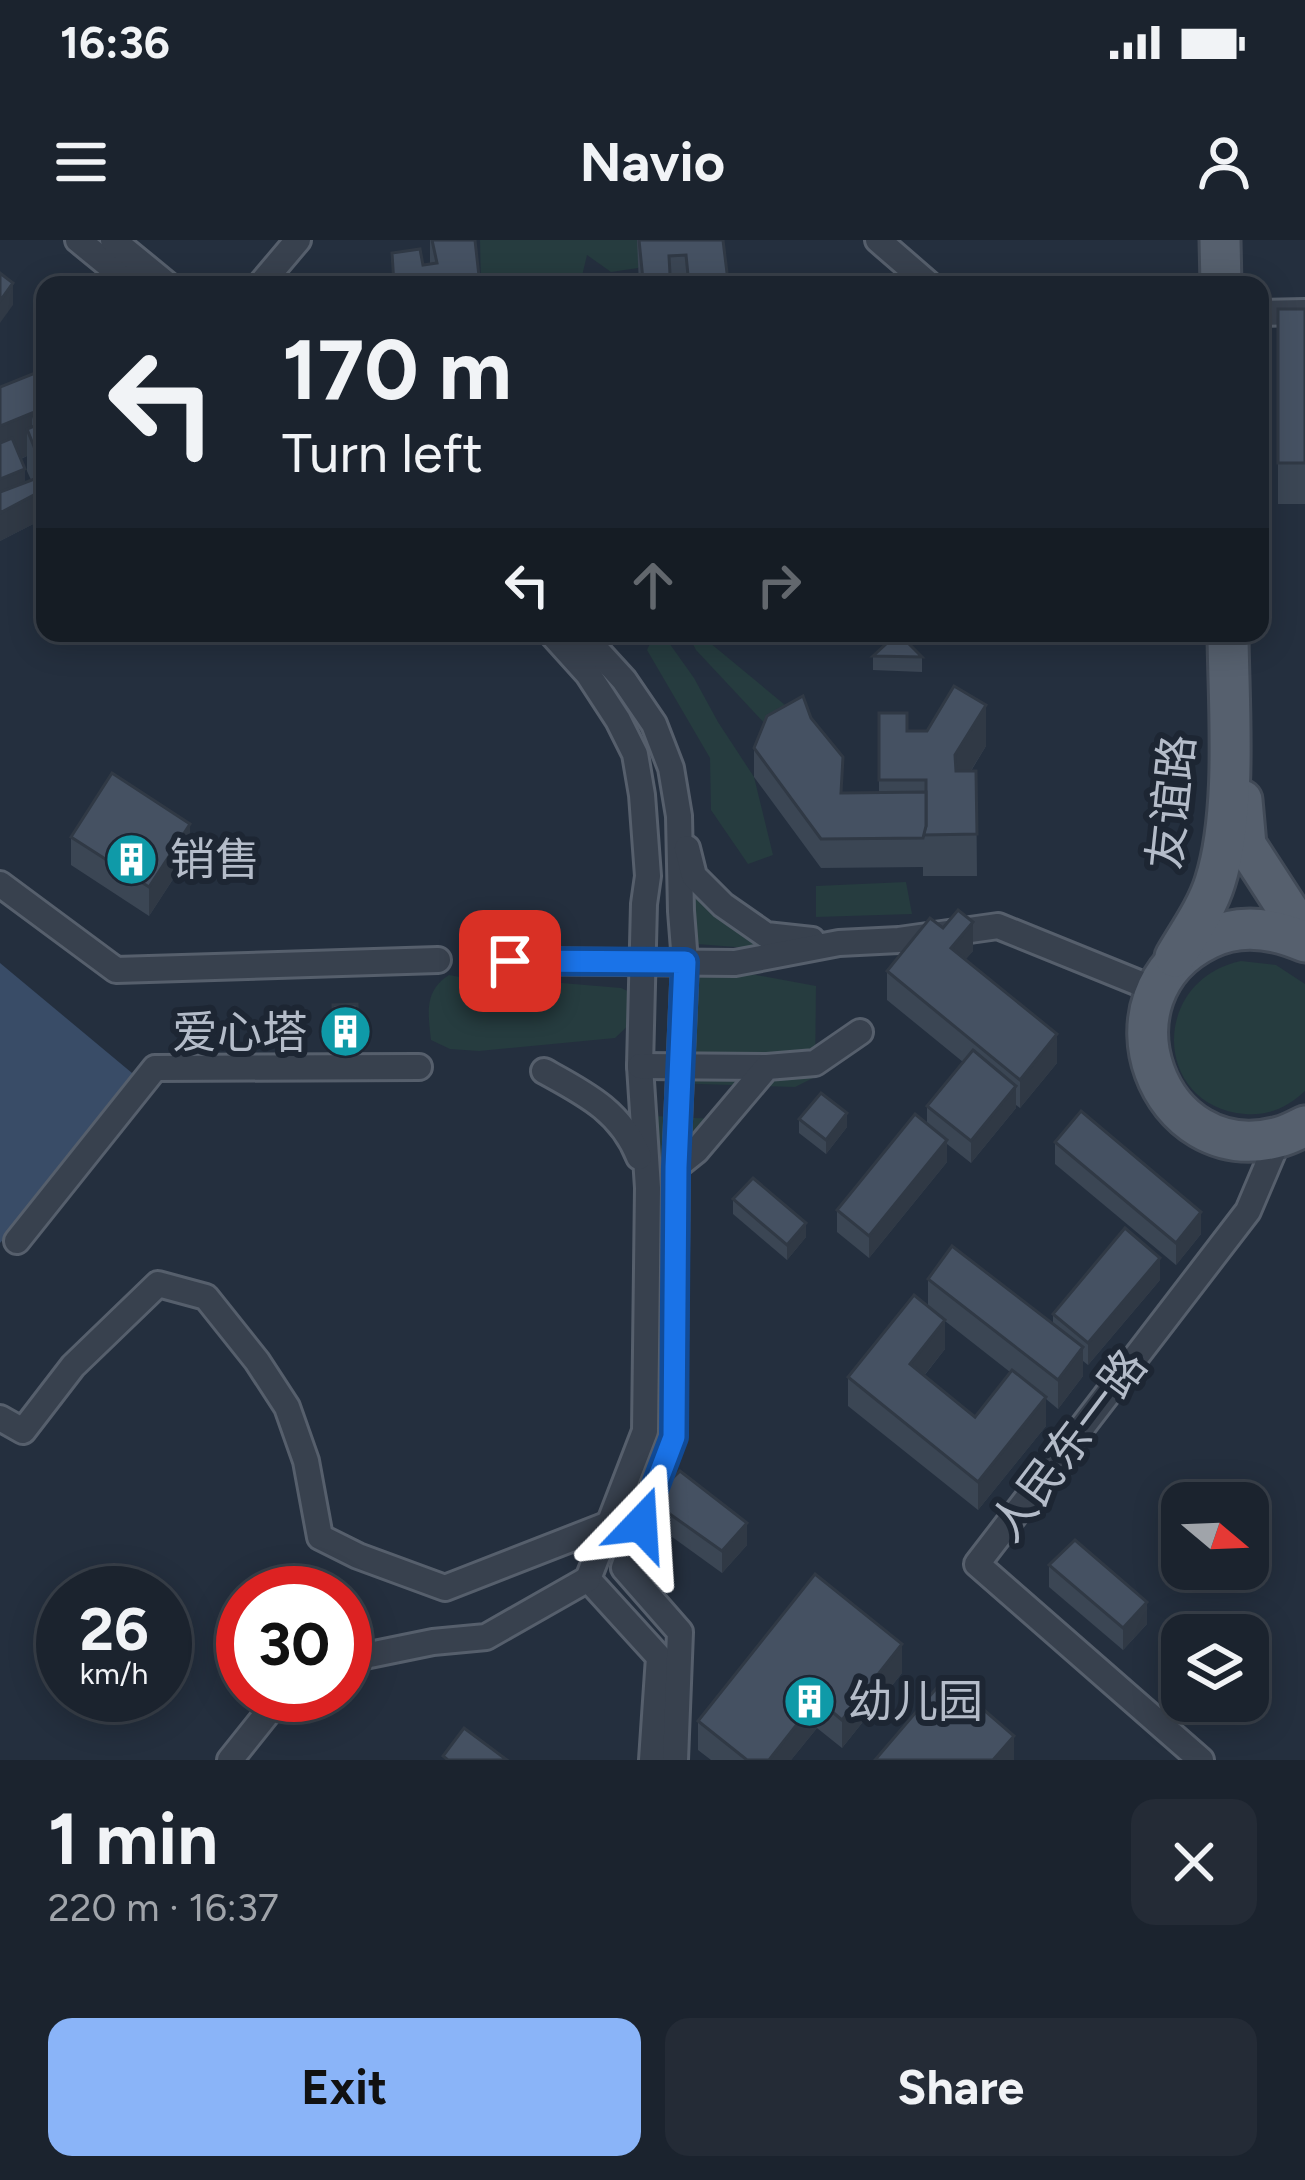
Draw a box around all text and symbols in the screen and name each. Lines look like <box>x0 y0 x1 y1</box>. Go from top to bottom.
text: 16:36 <box>60 15 170 69</box>
icon: menu <box>48 129 114 195</box>
icon: person <box>1191 129 1257 195</box>
text: Navio <box>580 130 725 195</box>
text: 170 m <box>282 319 512 420</box>
icon: left <box>84 324 240 480</box>
text: Turn left <box>282 421 483 486</box>
icon: left <box>494 552 560 618</box>
icon: ahead <box>620 552 686 618</box>
icon: right <box>746 552 812 618</box>
street label: 友谊路 <box>1137 732 1205 872</box>
building icon: 销售 <box>103 831 159 887</box>
place label: 销售 <box>170 832 260 886</box>
pin <box>459 910 561 1012</box>
icon: arrive <box>477 928 543 994</box>
building icon: 爱心塔 <box>318 1004 374 1060</box>
place label: 爱心塔 <box>172 1005 307 1059</box>
street label: 人民东一路 <box>979 1339 1157 1551</box>
position arrow <box>578 1461 704 1587</box>
north arrow <box>1161 1482 1269 1590</box>
map controls <box>1161 1482 1269 1722</box>
speed limit sign: 30 <box>216 1566 372 1722</box>
text: 26 <box>79 1593 149 1665</box>
button: layers <box>1161 1614 1269 1722</box>
text: km/h <box>80 1655 148 1692</box>
building icon: 幼儿园 <box>781 1673 837 1729</box>
place label: 幼儿园 <box>848 1674 983 1728</box>
text: 1 min <box>48 1796 218 1882</box>
button: close <box>1131 1799 1257 1925</box>
text: 220 m · 16:37 <box>48 1884 279 1931</box>
button: Exit <box>48 2018 641 2156</box>
button: Share <box>665 2018 1257 2156</box>

